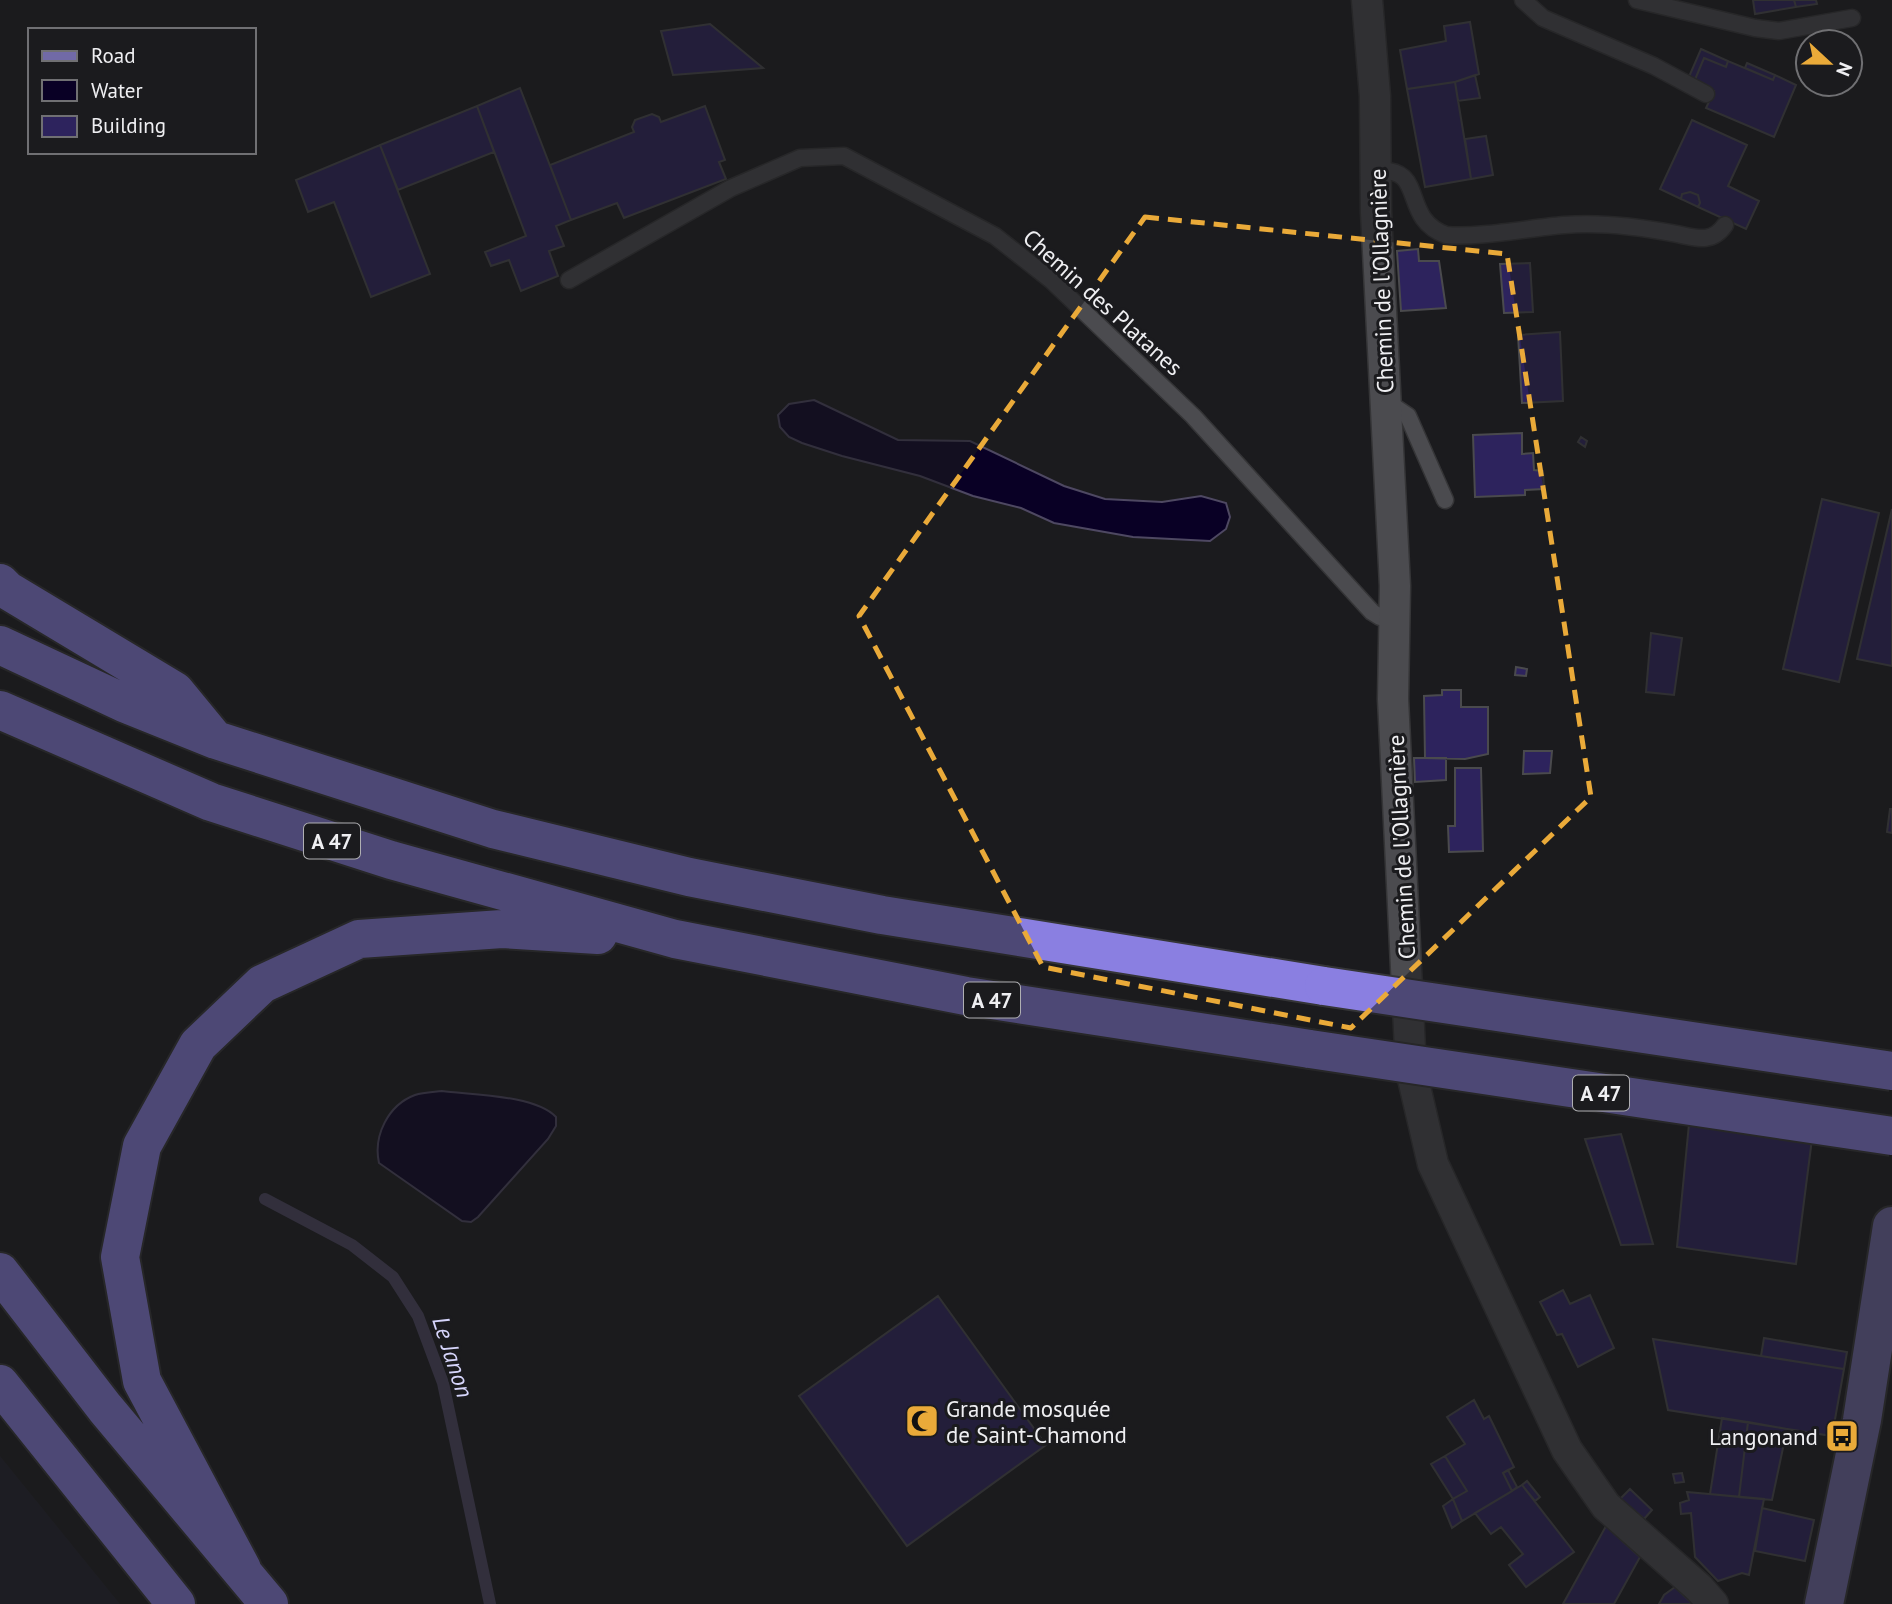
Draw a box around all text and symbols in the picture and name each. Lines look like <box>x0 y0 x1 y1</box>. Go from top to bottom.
legend <box>28 28 256 154</box>
north arrow <box>1794 28 1864 98</box>
text: Road <box>91 42 135 69</box>
text: N <box>1831 59 1858 80</box>
text: Water <box>91 77 143 104</box>
text: Building <box>91 112 166 139</box>
street label: Chemin de l'Ollagnière <box>1363 168 1399 394</box>
street label: Chemin des Platanes <box>1017 223 1189 381</box>
street label: Chemin de l'Ollagnière <box>1381 734 1421 960</box>
road number: A 47 <box>304 824 360 858</box>
road number: A 47 <box>964 982 1020 1018</box>
road number: A 47 <box>1573 1076 1629 1110</box>
water label: Le Janon <box>425 1312 481 1402</box>
place label: Grande mosquée de Saint-Chamond <box>946 1394 1127 1449</box>
mosque icon: Grande mosquée de Saint-Chamond <box>903 1402 941 1440</box>
bus stop icon: Langonand <box>1823 1417 1861 1455</box>
place label: Langonand <box>1709 1422 1818 1451</box>

